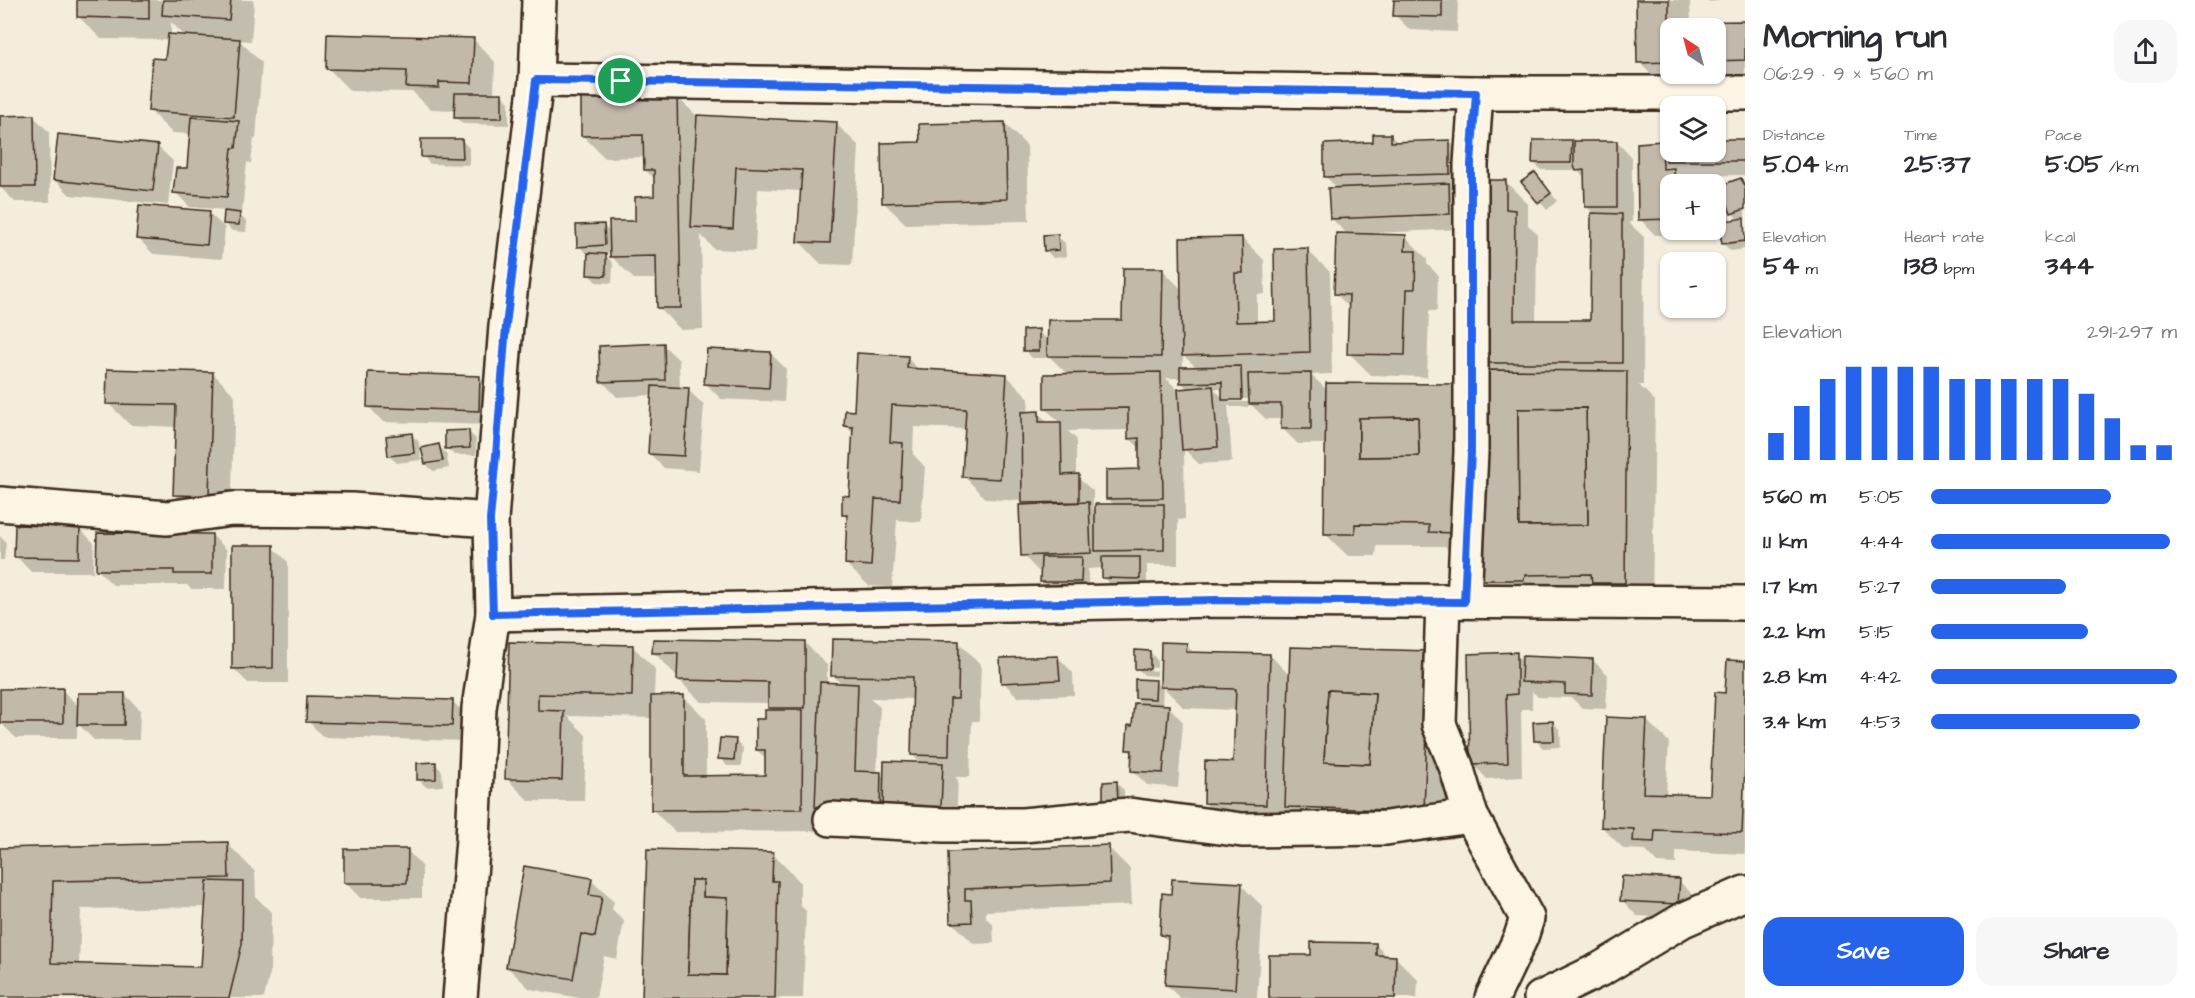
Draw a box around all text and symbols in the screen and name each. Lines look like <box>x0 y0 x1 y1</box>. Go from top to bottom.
text: Morning run <box>1763 14 1947 60</box>
north arrow <box>1660 18 1726 84</box>
map controls <box>1660 18 1726 318</box>
button: share <box>2114 20 2177 83</box>
pin <box>595 55 646 106</box>
text: 06:29 · 9 × 560 m <box>1763 60 1933 88</box>
icon: arrive <box>604 64 637 97</box>
button: layers <box>1660 96 1726 162</box>
text: Distance <box>1763 124 1825 146</box>
text: Time <box>1904 124 1938 146</box>
text: Pace <box>2045 124 2082 146</box>
text: 5.04 <box>1763 146 1819 182</box>
text: 25:37 <box>1904 146 1971 182</box>
text: 5:05 <box>2045 146 2103 182</box>
text: km <box>1819 156 1848 178</box>
text: /km <box>2103 156 2139 178</box>
button: + <box>1660 174 1726 240</box>
text: Elevation <box>1763 226 1826 248</box>
text: Heart rate <box>1904 226 1984 248</box>
text: kcal <box>2045 226 2076 248</box>
text: 54 <box>1763 248 1799 284</box>
text: 138 <box>1904 248 1937 284</box>
text: 344 <box>2045 248 2094 284</box>
button: − <box>1660 252 1726 318</box>
text: m <box>1799 258 1818 280</box>
text: bpm <box>1937 258 1974 280</box>
text: Elevation <box>1763 318 1842 346</box>
text: 291–297 m <box>2087 318 2177 346</box>
text: 560 m <box>1763 483 1826 511</box>
text: 5:05 <box>1859 483 1903 511</box>
text: 1.1 km <box>1763 528 1807 556</box>
text: 4:44 <box>1859 528 1903 556</box>
text: 1.7 km <box>1763 573 1817 601</box>
text: 5:27 <box>1859 573 1900 601</box>
text: 2.2 km <box>1763 618 1825 646</box>
text: 5:15 <box>1859 618 1893 646</box>
text: 2.8 km <box>1763 663 1826 691</box>
text: 4:42 <box>1859 663 1901 691</box>
text: 3.4 km <box>1763 708 1825 736</box>
text: 4:53 <box>1859 708 1900 736</box>
button: Save <box>1763 917 1964 986</box>
button: Share <box>1976 917 2177 986</box>

